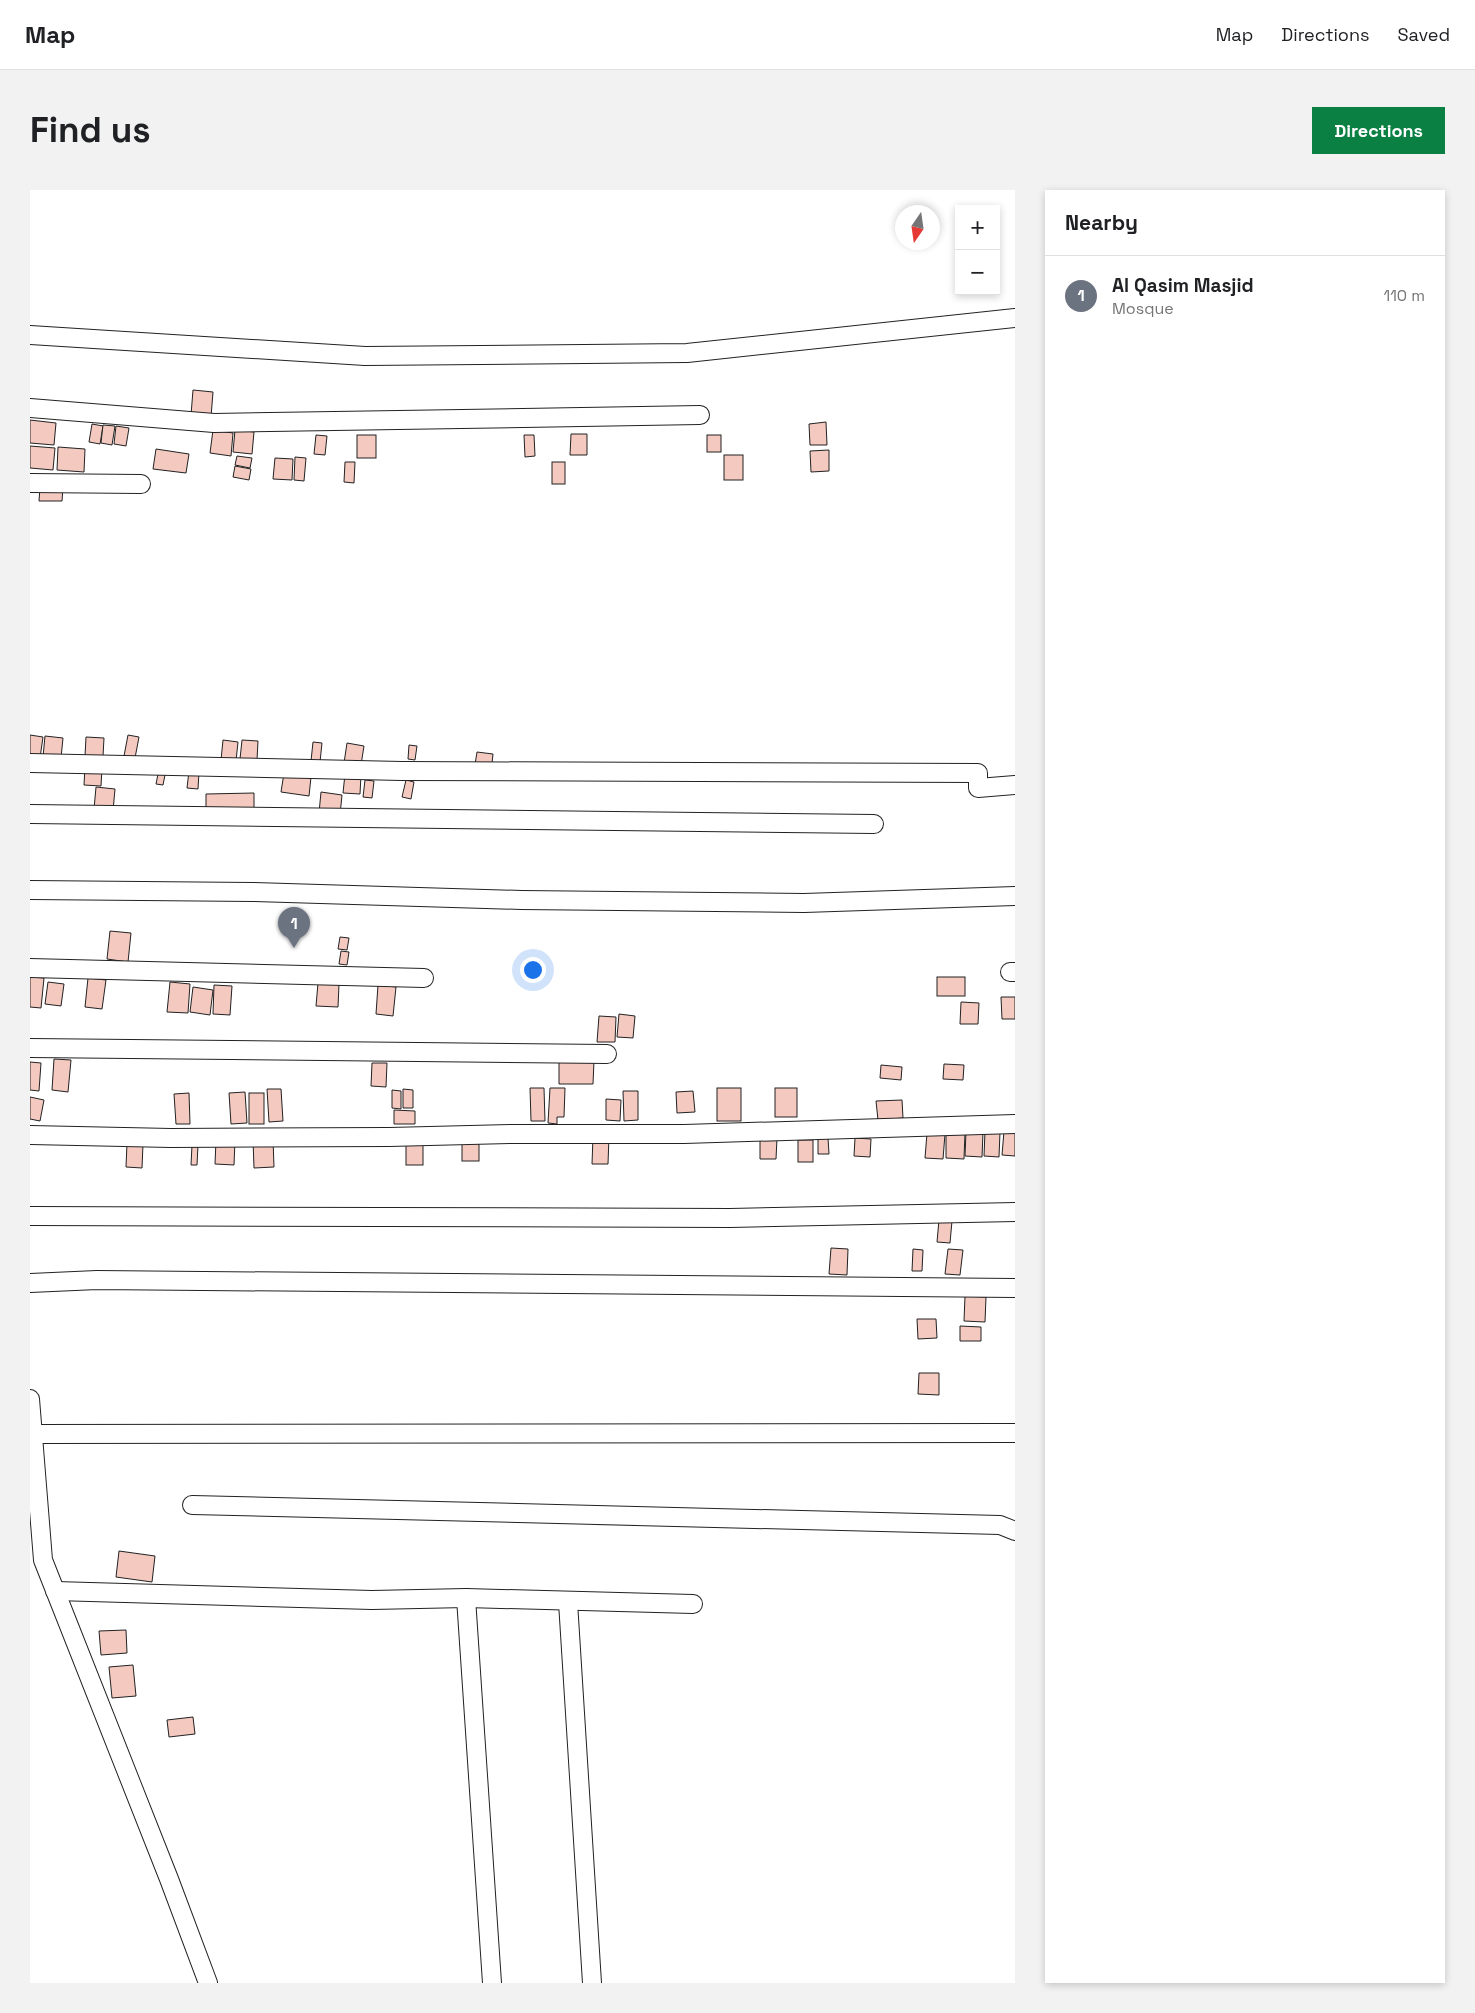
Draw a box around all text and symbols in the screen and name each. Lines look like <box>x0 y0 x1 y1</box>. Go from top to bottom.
text: Map <box>25 19 75 50</box>
text: Map <box>1216 23 1253 46</box>
text: Directions <box>1281 23 1370 46</box>
text: Saved <box>1398 23 1450 46</box>
button: Directions <box>1312 107 1445 154</box>
text: Find us <box>30 108 151 152</box>
north arrow <box>895 205 940 250</box>
map controls <box>955 205 1000 295</box>
button: + <box>955 205 1000 250</box>
text: Nearby <box>1065 209 1138 236</box>
button: − <box>955 250 1000 295</box>
text: Al Qasim Masjid <box>1112 273 1254 298</box>
text: 1 <box>1077 285 1085 306</box>
text: 110 m <box>1383 285 1425 306</box>
text: Mosque <box>1112 298 1174 319</box>
pin: 1 <box>278 907 310 948</box>
your location <box>520 957 546 983</box>

